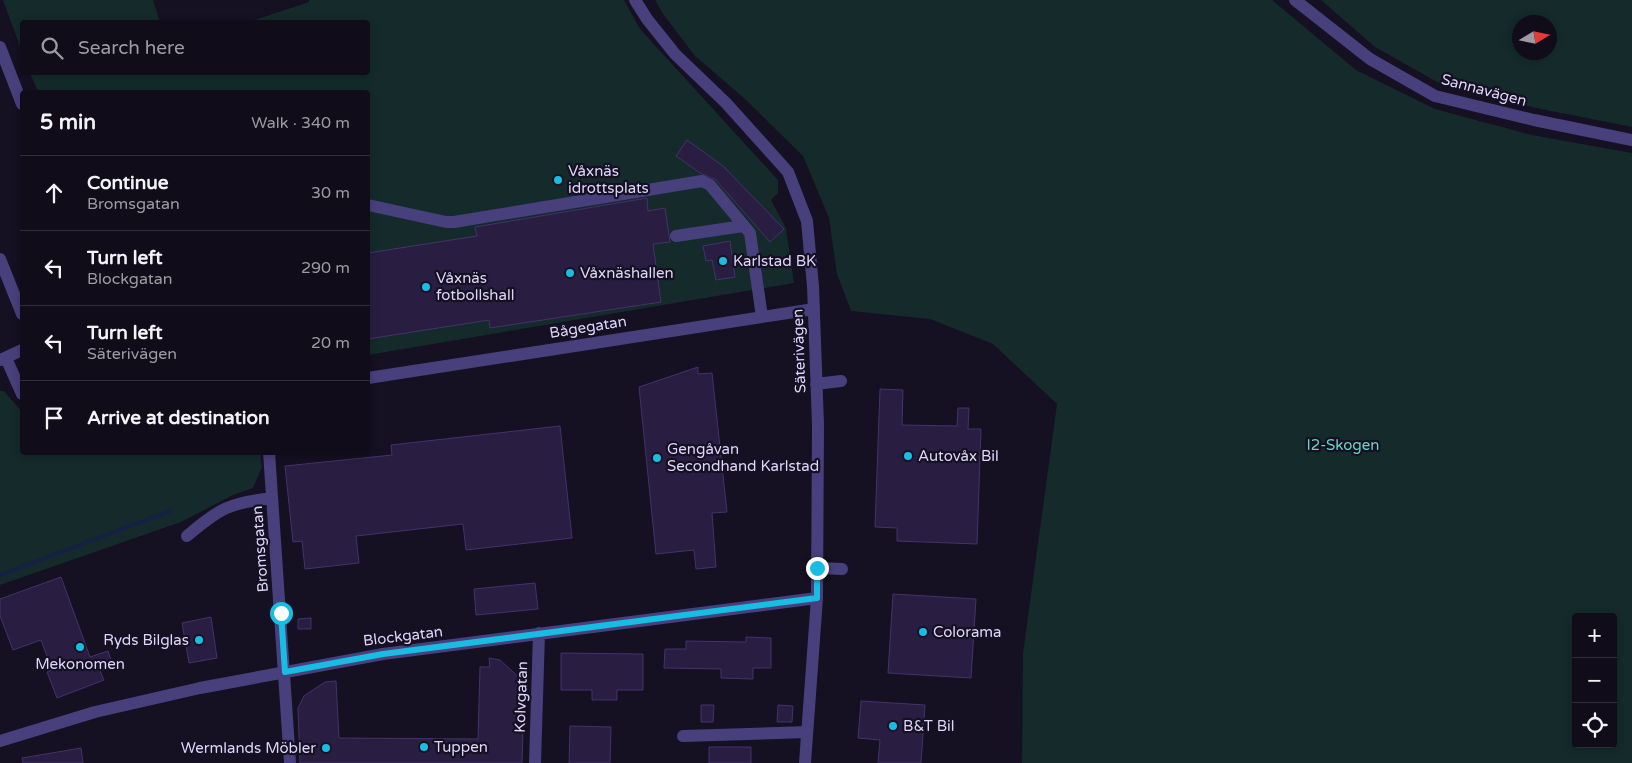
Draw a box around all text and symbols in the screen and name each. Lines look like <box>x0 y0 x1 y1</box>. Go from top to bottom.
north arrow <box>1512 15 1557 60</box>
search box <box>20 20 370 75</box>
icon: search <box>38 34 66 62</box>
text: Search here <box>78 37 185 59</box>
street label: Sannavägen <box>1439 70 1529 110</box>
text: 5 min <box>40 110 96 135</box>
text: Walk · 340 m <box>251 113 350 133</box>
place label: Våxnäs idrottsplats <box>568 162 649 197</box>
text: Continue <box>87 172 169 194</box>
marker: Våxnäs idrottsplats <box>552 174 564 186</box>
icon: ahead <box>40 179 68 207</box>
text: 30 m <box>311 183 350 203</box>
text: Bromsgatan <box>87 194 180 214</box>
text: Turn left <box>87 247 163 269</box>
place label: Karlstad BK <box>733 252 816 270</box>
icon: left <box>40 254 68 282</box>
marker: Karlstad BK <box>717 255 729 267</box>
text: 290 m <box>301 258 350 278</box>
place label: Våxnäshallen <box>580 264 674 282</box>
marker: Våxnäshallen <box>564 267 576 279</box>
text: Blockgatan <box>87 269 173 289</box>
place label: Våxnäs fotbollshall <box>436 269 514 304</box>
marker: Våxnäs fotbollshall <box>420 281 432 293</box>
street label: Säterivägen <box>789 308 809 394</box>
street label: Bågegatan <box>548 312 628 342</box>
text: Turn left <box>87 322 163 344</box>
icon: left <box>40 329 68 357</box>
text: 20 m <box>311 333 350 353</box>
text: Säterivägen <box>87 344 177 364</box>
icon: arrive <box>40 404 68 432</box>
text: Arrive at destination <box>87 407 270 429</box>
park label: I2-Skogen <box>1307 436 1379 454</box>
place label: Gengåvan Secondhand Karlstad <box>667 440 819 475</box>
place label: Autovåx Bil <box>918 447 999 465</box>
marker: Autovåx Bil <box>902 450 914 462</box>
marker: Gengåvan Secondhand Karlstad <box>651 452 663 464</box>
street label: Bromsgatan <box>248 505 272 593</box>
route end <box>806 557 829 580</box>
route start <box>270 602 293 625</box>
map controls <box>1572 613 1617 748</box>
button: + <box>1572 613 1617 658</box>
street label: Blockgatan <box>362 622 444 650</box>
place label: Colorama <box>933 623 1002 641</box>
marker: Colorama <box>917 626 929 638</box>
place label: Ryds Bilglas <box>103 631 189 649</box>
marker: Ryds Bilglas <box>193 634 205 646</box>
marker: Mekonomen <box>74 641 86 653</box>
place label: Mekonomen <box>35 655 125 673</box>
button: − <box>1572 658 1617 703</box>
street label: Kolvgatan <box>511 661 531 733</box>
button: locate <box>1572 703 1617 748</box>
place label: B&T Bil <box>903 717 954 735</box>
marker: B&T Bil <box>887 720 899 732</box>
place label: Tuppen <box>434 738 488 756</box>
place label: Wermlands Möbler <box>181 739 316 757</box>
marker: Tuppen <box>418 741 430 753</box>
marker: Wermlands Möbler <box>320 742 332 754</box>

